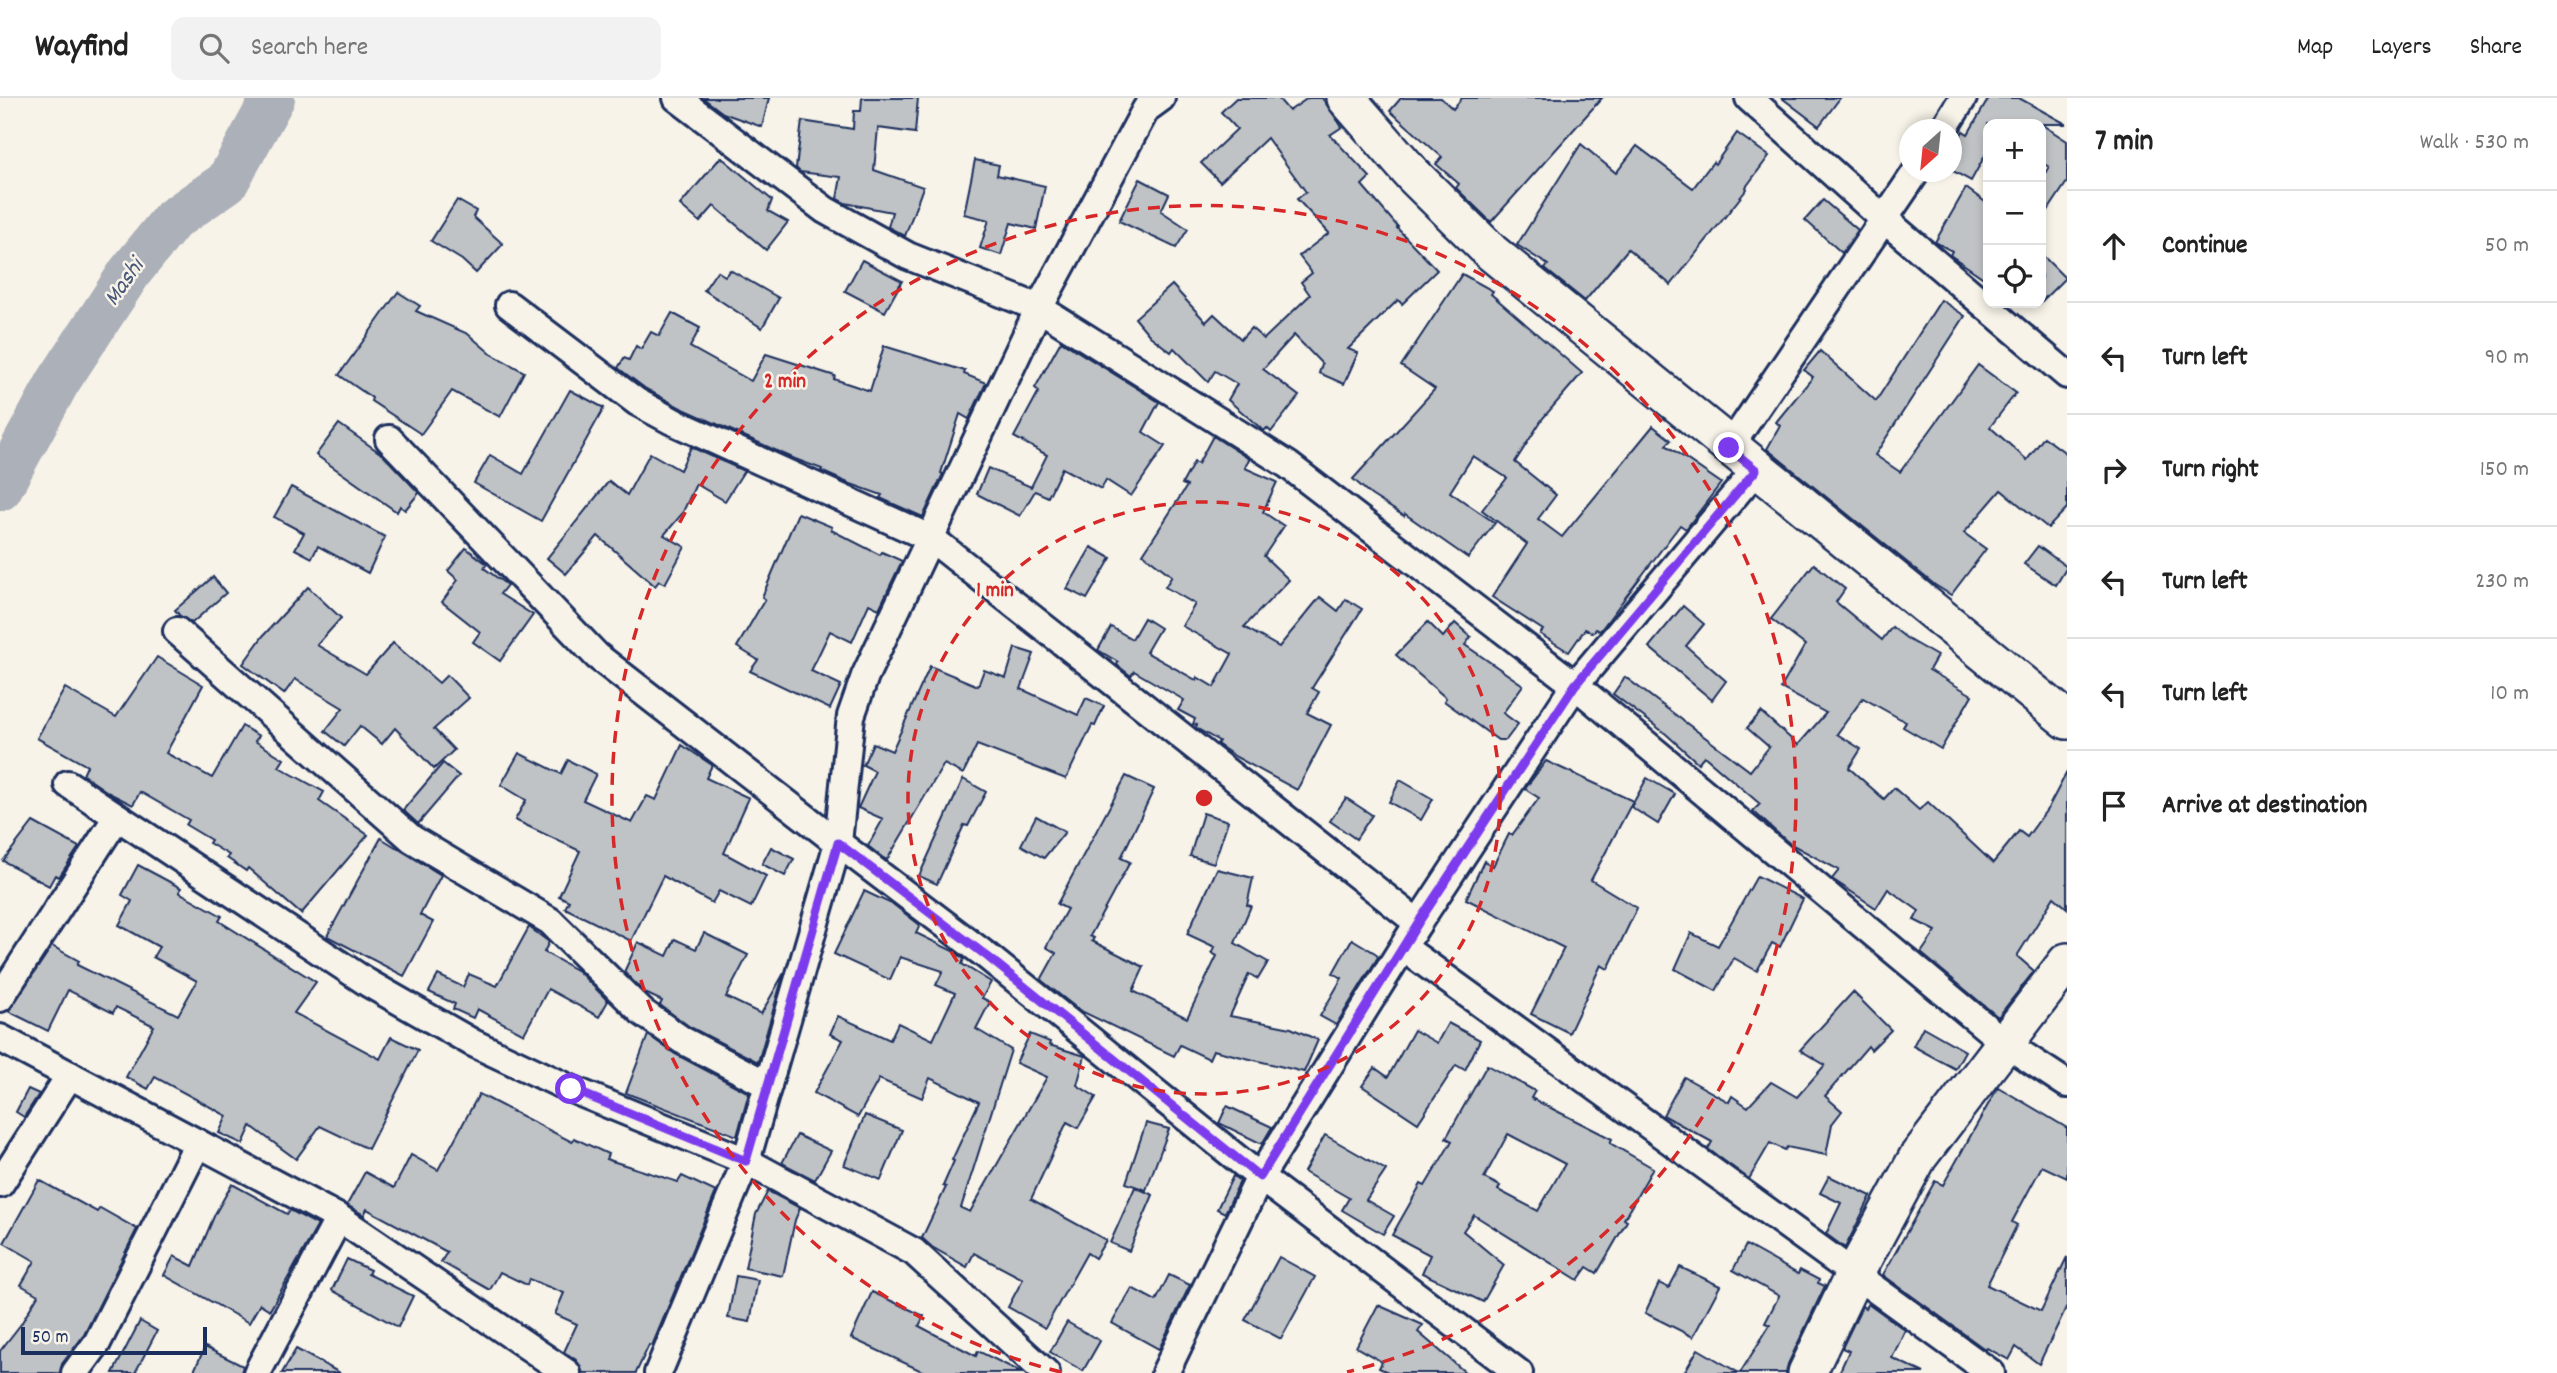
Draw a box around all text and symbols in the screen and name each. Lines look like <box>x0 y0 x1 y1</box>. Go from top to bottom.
search box <box>171 17 661 80</box>
text: Wayfind <box>35 25 129 72</box>
icon: search <box>195 29 233 67</box>
text: Search here <box>251 30 368 67</box>
text: Map <box>2297 31 2333 65</box>
text: Layers <box>2371 31 2432 65</box>
text: Share <box>2470 31 2522 65</box>
north arrow <box>1899 119 1962 182</box>
map controls <box>1983 119 2046 308</box>
button: + <box>1983 119 2046 182</box>
text: 7 min <box>2095 122 2153 165</box>
text: Walk · 530 m <box>2420 127 2529 160</box>
button: − <box>1983 182 2046 245</box>
icon: ahead <box>2095 227 2133 265</box>
text: Continue <box>2162 228 2247 265</box>
text: 50 m <box>2485 230 2529 263</box>
button: locate <box>1983 245 2046 308</box>
water label: Mashi <box>97 249 156 314</box>
icon: left <box>2095 339 2133 377</box>
text: Turn left <box>2162 340 2248 377</box>
text: 90 m <box>2485 342 2529 375</box>
text: 2 min <box>764 368 806 398</box>
route end <box>1713 432 1744 463</box>
icon: right <box>2095 451 2133 489</box>
text: Turn right <box>2162 452 2259 489</box>
text: 150 m <box>2480 454 2529 487</box>
icon: left <box>2095 563 2133 601</box>
text: Turn left <box>2162 564 2248 601</box>
text: 230 m <box>2475 566 2529 599</box>
text: 1 min <box>976 577 1014 607</box>
icon: left <box>2095 675 2133 713</box>
text: Turn left <box>2162 676 2248 713</box>
text: 10 m <box>2490 678 2529 711</box>
centre of rings <box>1192 786 1216 810</box>
icon: arrive <box>2095 787 2133 825</box>
text: Arrive at destination <box>2162 788 2367 825</box>
route start <box>555 1073 586 1104</box>
scale bar <box>21 1324 206 1356</box>
text: 50 m <box>32 1325 69 1352</box>

